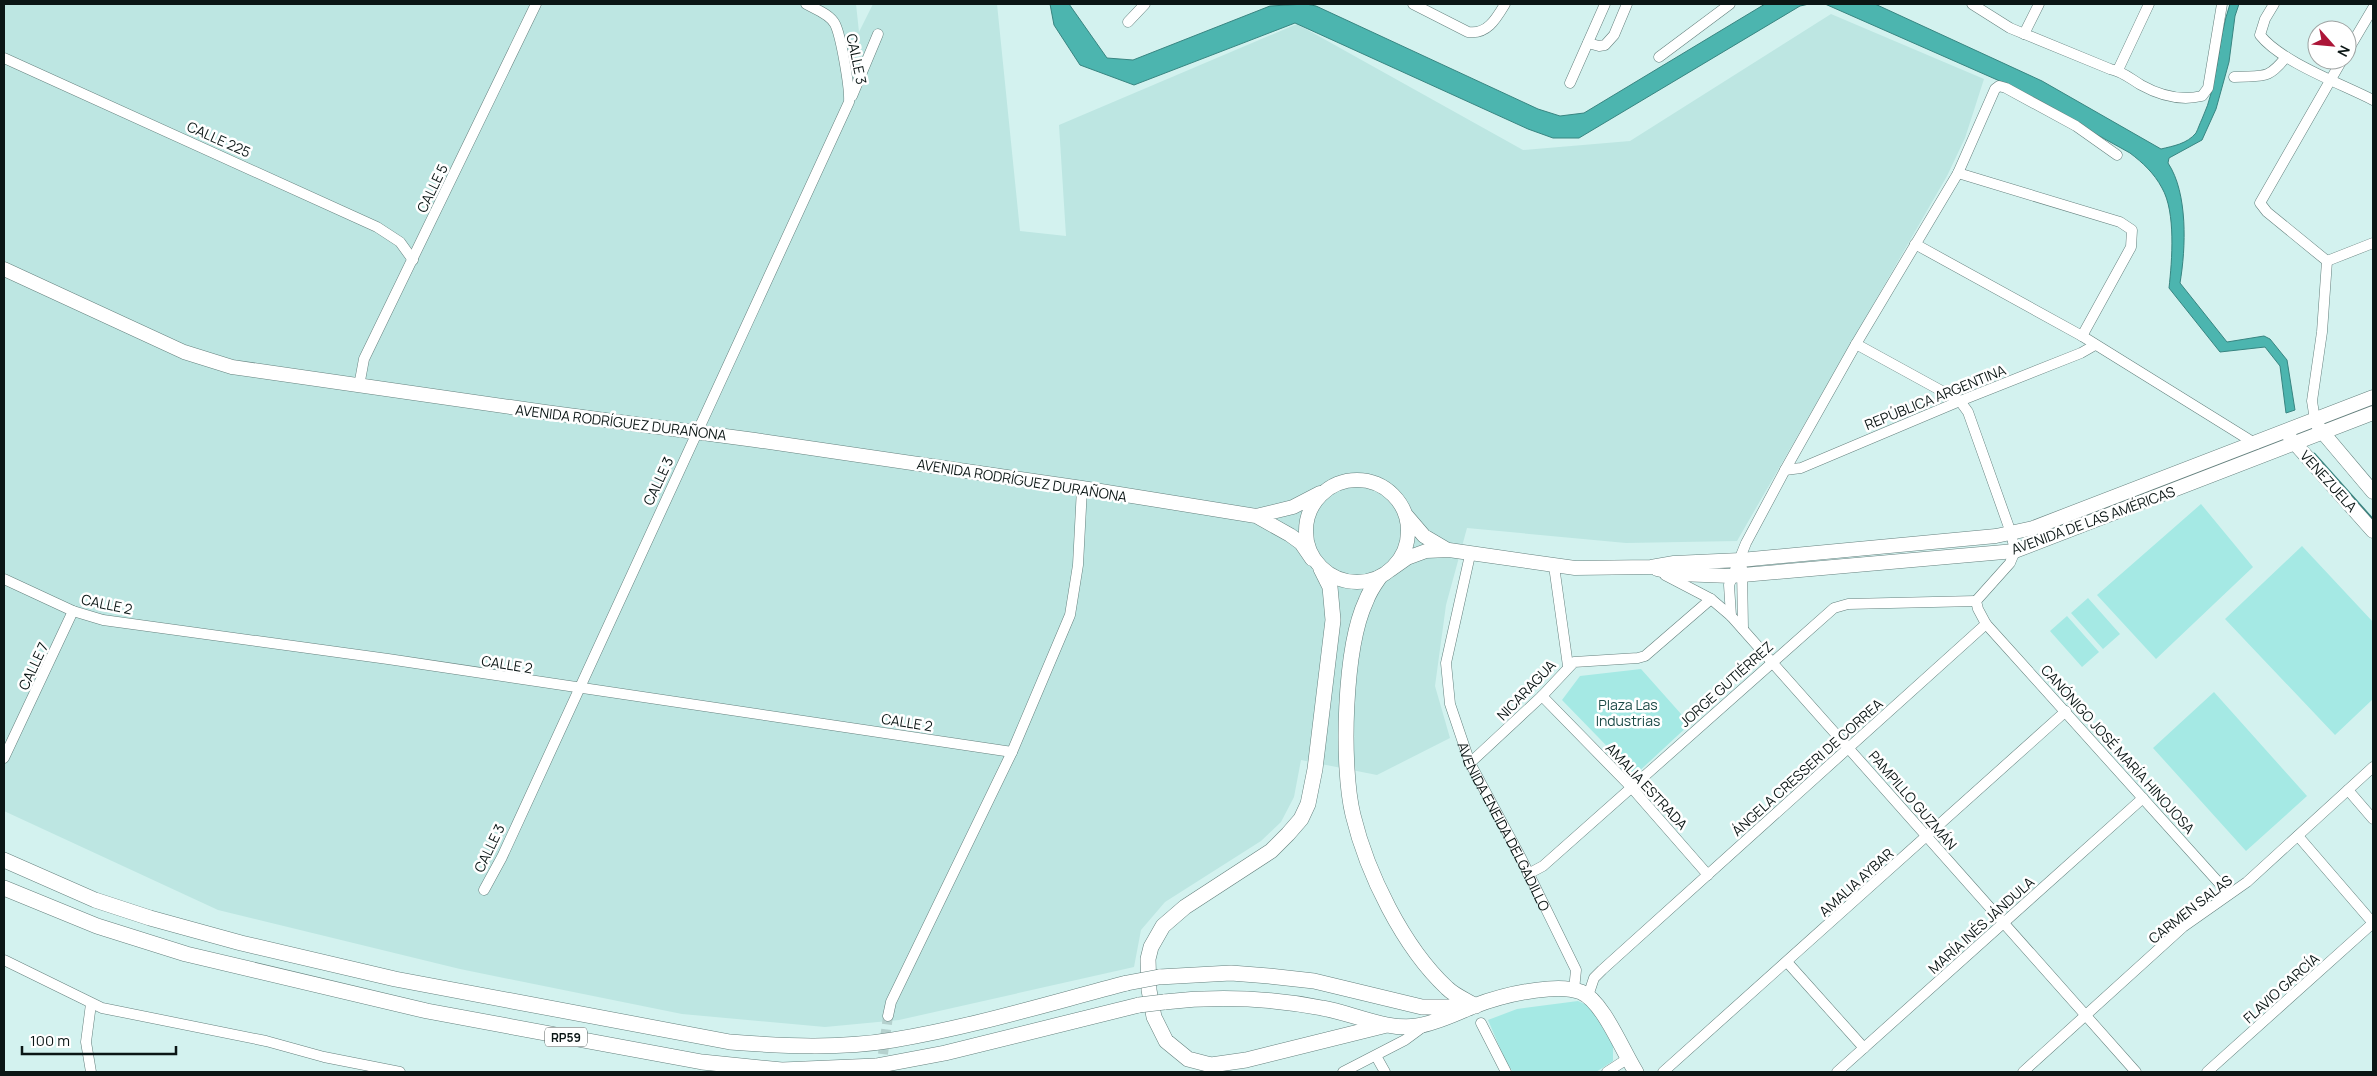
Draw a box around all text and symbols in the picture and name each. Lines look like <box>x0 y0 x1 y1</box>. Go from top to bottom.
north arrow <box>2307 20 2357 70</box>
street label: CALLE 3 <box>842 32 872 86</box>
text: N <box>2333 42 2355 60</box>
street label: CALLE 225 <box>184 117 254 161</box>
street label: CALLE 5 <box>412 161 452 215</box>
street label: REPÚBLICA ARGENTINA <box>1862 360 2009 434</box>
street label: AVENIDA RODRÍGUEZ DURAÑONA <box>514 400 728 444</box>
street label: VENEZUELA <box>2296 446 2362 516</box>
street label: CALLE 3 <box>639 454 677 508</box>
street label: AVENIDA RODRÍGUEZ DURAÑONA <box>916 454 1129 506</box>
street label: AVENIDA DE LAS AMÉRICAS <box>2008 481 2178 559</box>
street label: CALLE 2 <box>80 589 134 619</box>
street label: JORGE GUTIÉRREZ <box>1675 637 1777 731</box>
street label: CALLE 7 <box>14 639 52 693</box>
street label: CALLE 2 <box>480 651 534 677</box>
street label: NICARAGUA <box>1492 656 1560 724</box>
street label: CANÓNIGO JOSÉ MARÍA HINOJOSA <box>2037 660 2199 838</box>
street label: ÁNGELA CRESSERI DE CORREA <box>1728 694 1887 840</box>
park label: Plaza Las Industrias <box>1596 695 1660 730</box>
street label: CALLE 2 <box>880 709 934 735</box>
street label: AVENIDA ENEIDA DELGADILLO <box>1454 739 1555 914</box>
street label: AMALIA ESTRADA <box>1602 739 1692 833</box>
street label: PAMPILLO GUZMÁN <box>1865 746 1961 854</box>
street label: CALLE 3 <box>469 821 509 875</box>
street label: AMALIA AYBAR <box>1815 843 1897 920</box>
street label: CARMEN SALAS <box>2144 870 2236 948</box>
street label: MARÍA INÉS JÁNDULA <box>1924 872 2038 978</box>
street label: FLAVIO GARCÍA <box>2239 949 2323 1027</box>
scale bar <box>22 1024 176 1056</box>
road number: RP59 <box>545 1028 587 1046</box>
text: 100 m <box>30 1030 70 1051</box>

